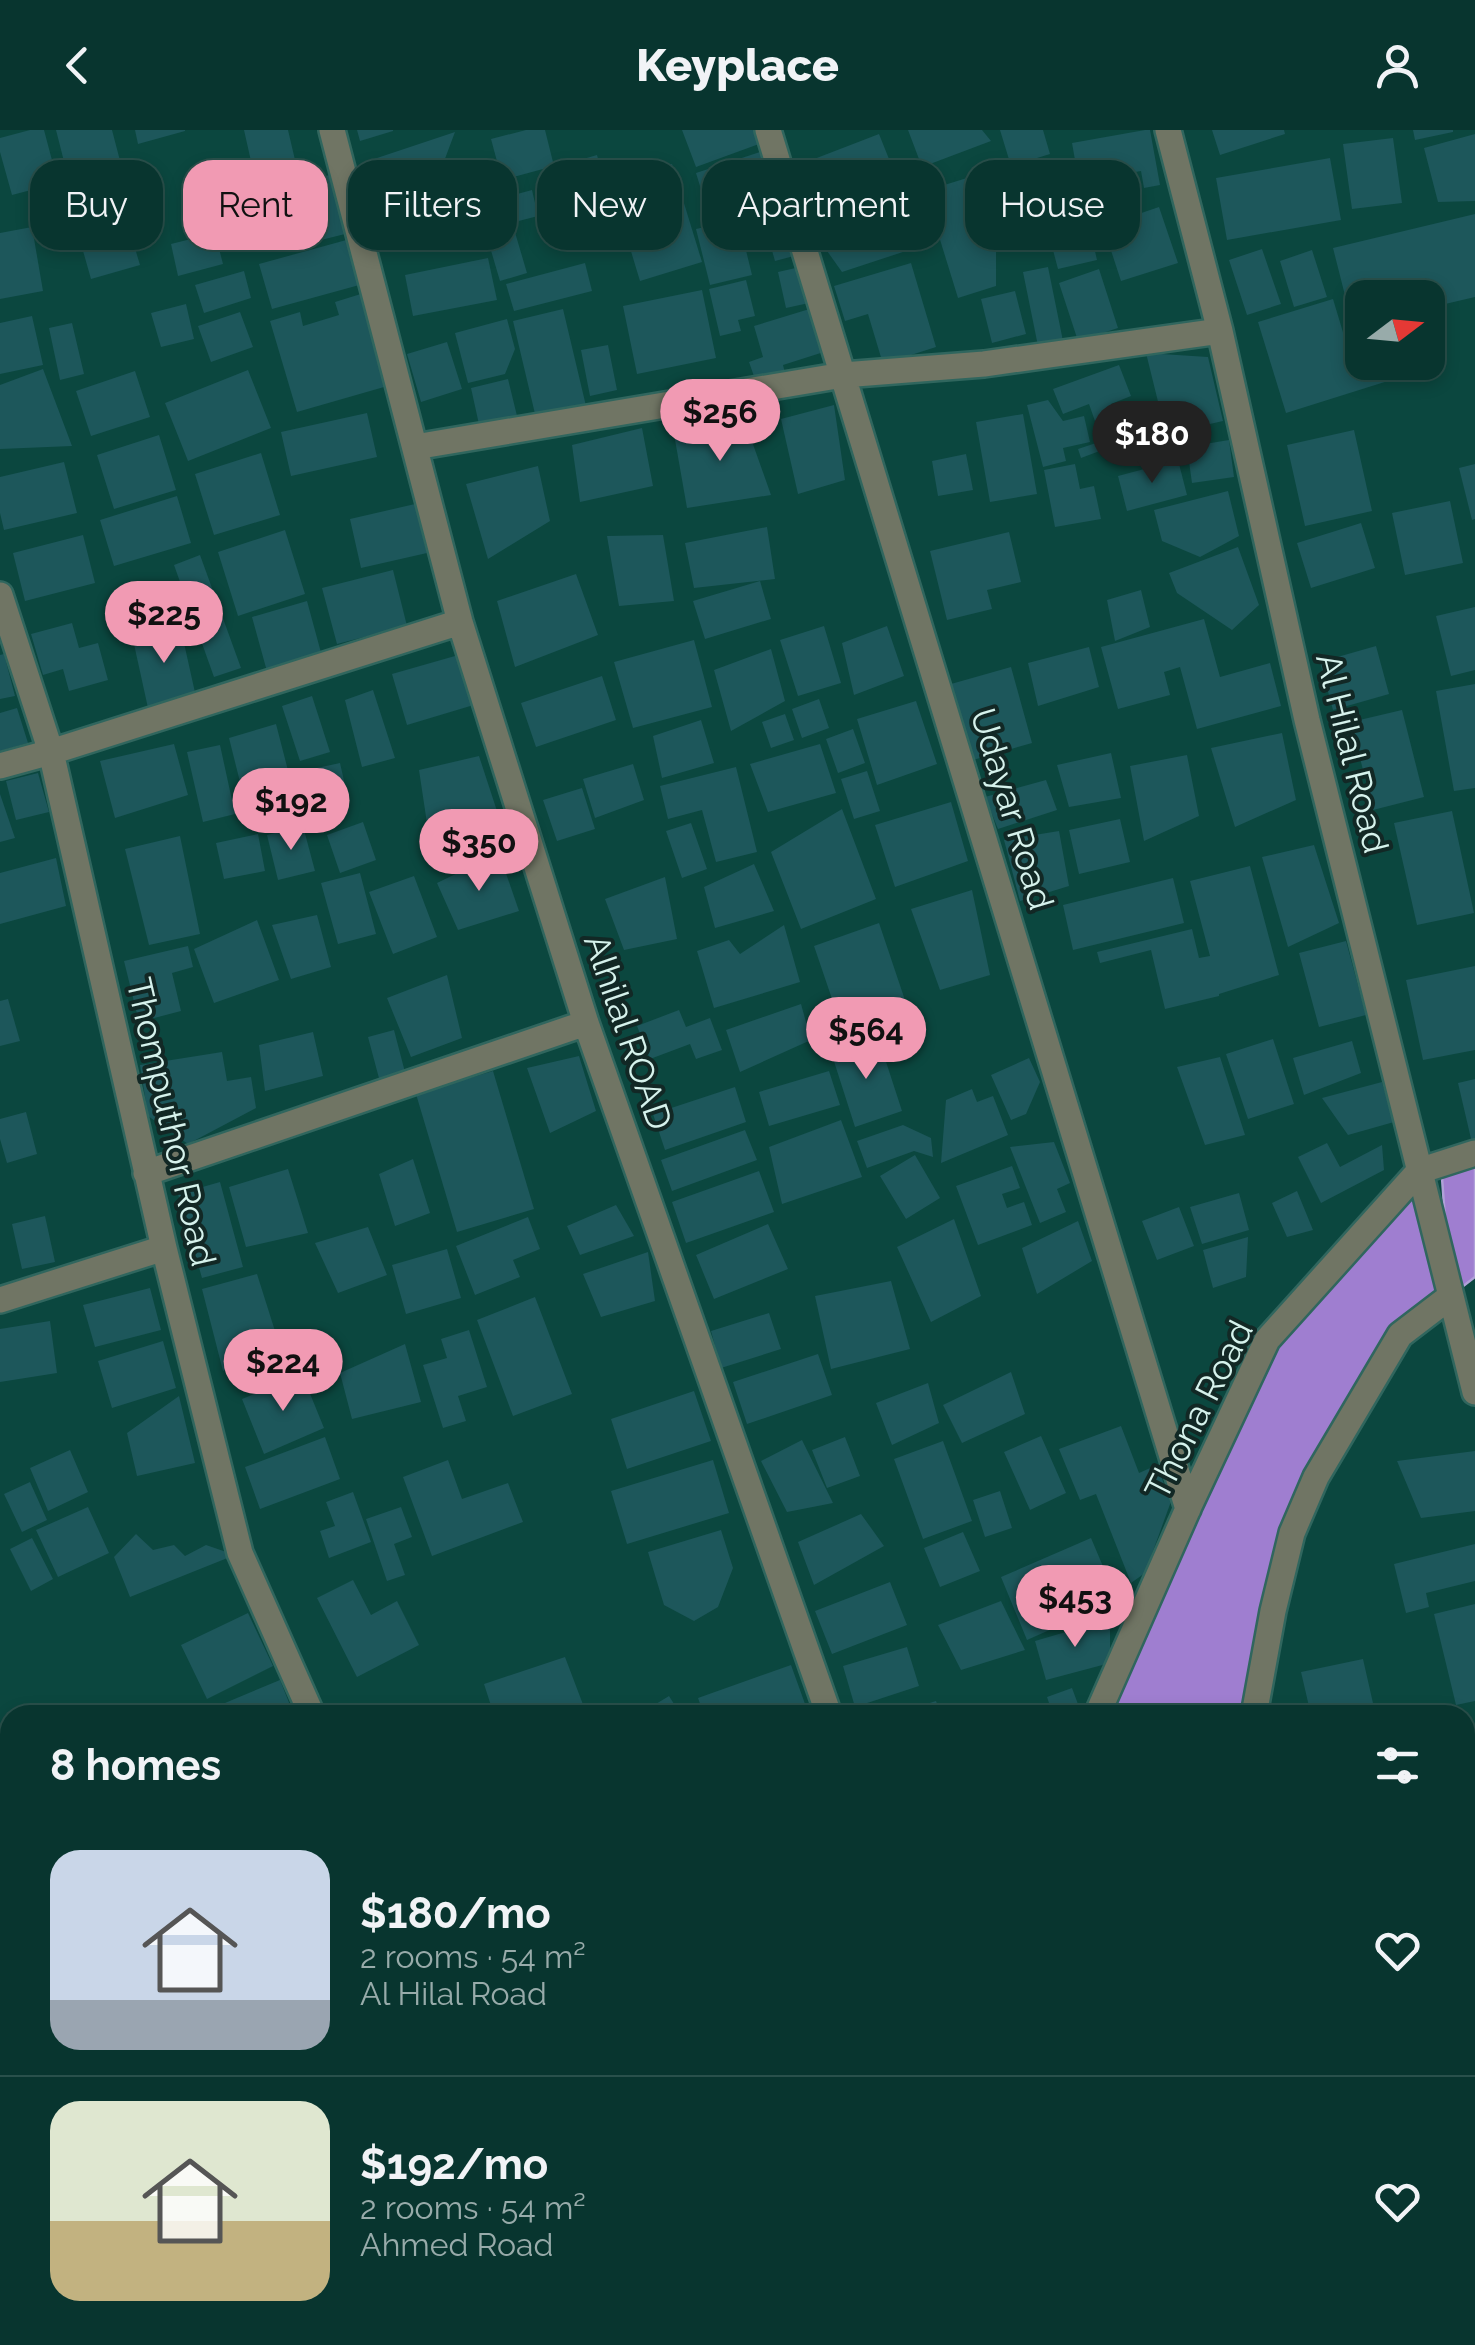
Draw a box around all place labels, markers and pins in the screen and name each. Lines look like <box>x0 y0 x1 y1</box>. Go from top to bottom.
pin: $256 <box>661 379 779 464</box>
pin: $180 <box>1093 401 1211 486</box>
pin: $225 <box>105 581 223 666</box>
pin: $192 <box>232 768 350 853</box>
pin: $350 <box>420 809 538 894</box>
pin: $564 <box>807 997 925 1082</box>
pin: $224 <box>224 1329 342 1414</box>
pin: $453 <box>1016 1565 1134 1650</box>

